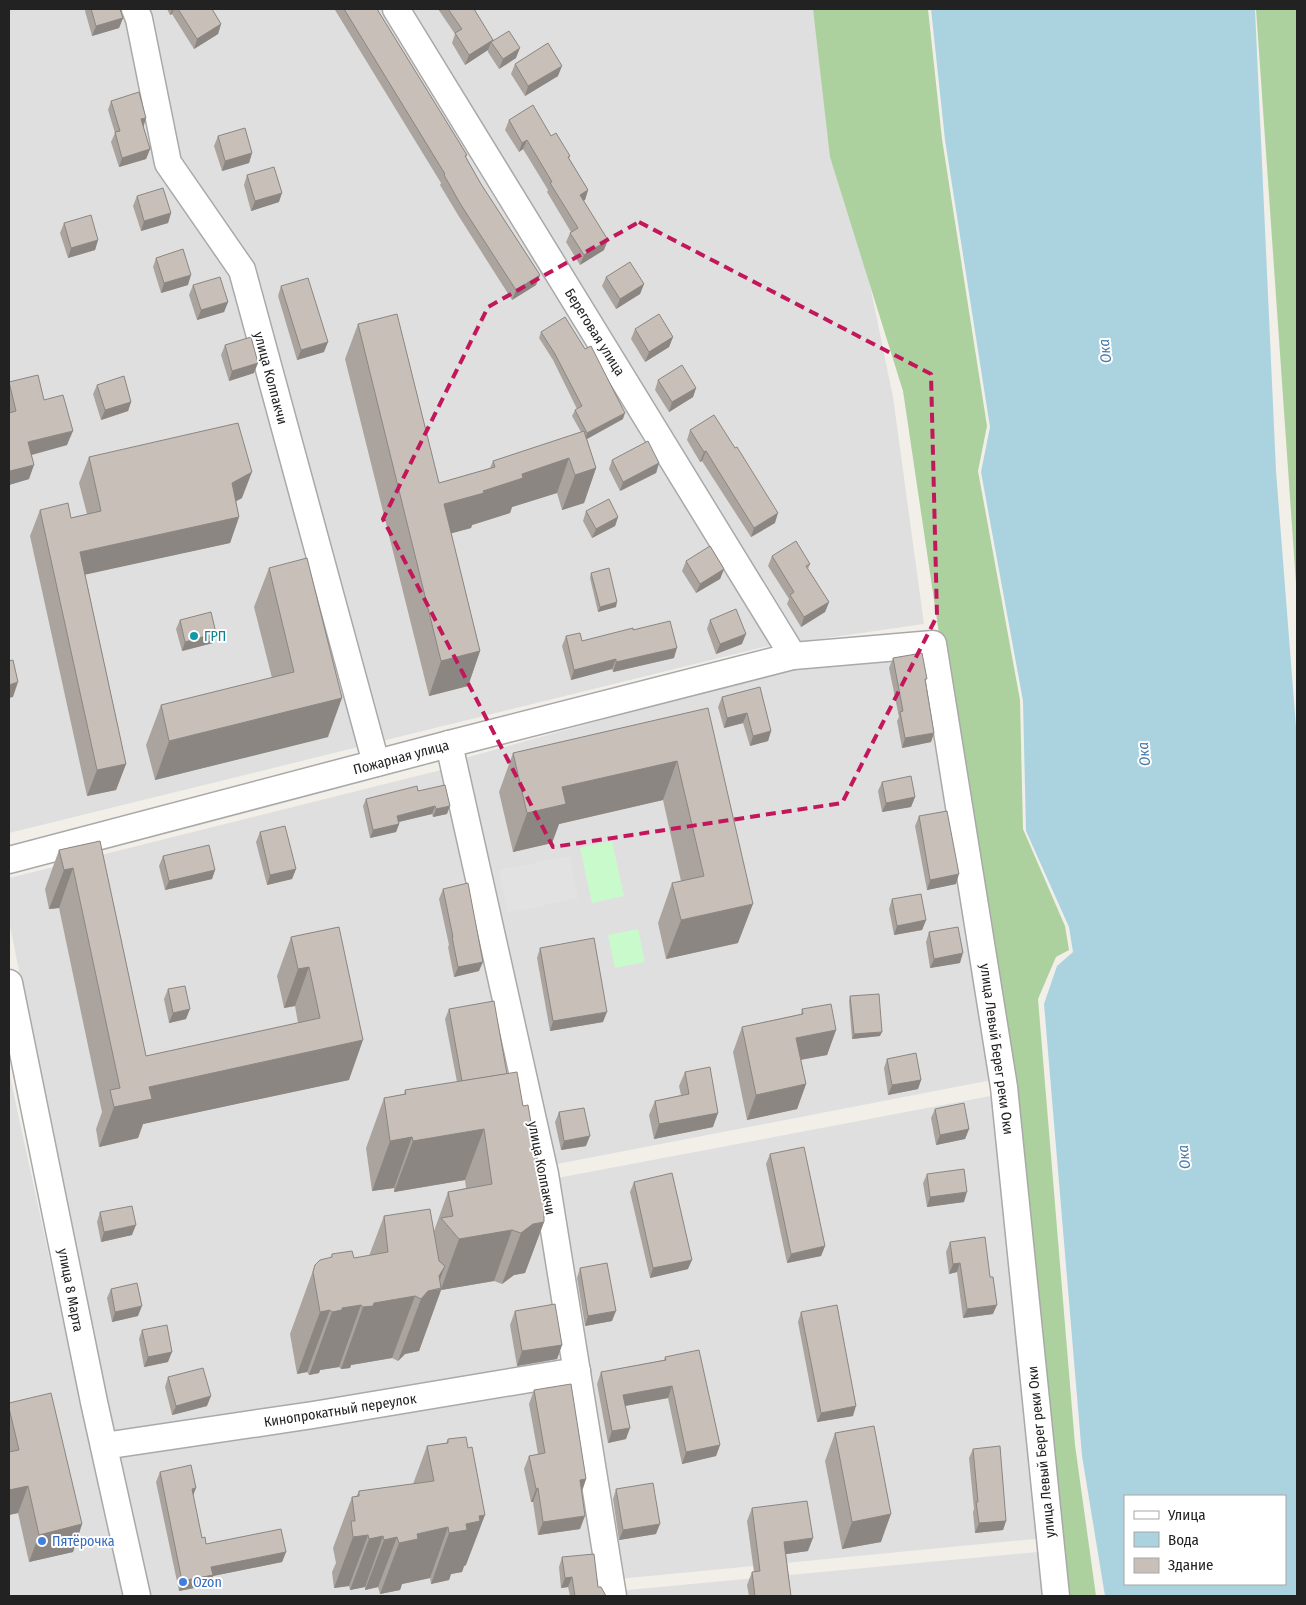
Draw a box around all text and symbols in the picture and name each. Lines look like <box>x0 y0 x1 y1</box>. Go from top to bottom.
street label: Береговая улица <box>561 285 628 379</box>
street label: улица Колпакчи <box>250 330 291 426</box>
water label: Ока <box>1095 338 1115 364</box>
place label: ГРП <box>204 628 226 645</box>
marker: ГРП <box>188 630 200 642</box>
street label: Пожарная улица <box>351 737 451 778</box>
water label: Ока <box>1134 741 1154 767</box>
street label: улица Левый Берег реки Оки <box>976 962 1017 1136</box>
street label: улица Колпакчи <box>524 1120 559 1216</box>
water label: Ока <box>1174 1144 1194 1170</box>
street label: улица 8 Марта <box>54 1247 87 1333</box>
street label: улица Левый Берег реки Оки <box>1024 1365 1059 1539</box>
street label: Кинопрокатный переулок <box>263 1390 418 1431</box>
legend <box>1124 1495 1286 1585</box>
text: Улица <box>1167 1506 1206 1524</box>
text: Вода <box>1168 1531 1199 1549</box>
place label: Пятёрочка <box>52 1533 115 1550</box>
marker: Пятёрочка <box>36 1535 48 1547</box>
text: Здание <box>1168 1556 1214 1574</box>
place label: Ozon <box>193 1574 222 1591</box>
marker: Ozon <box>177 1576 189 1588</box>

